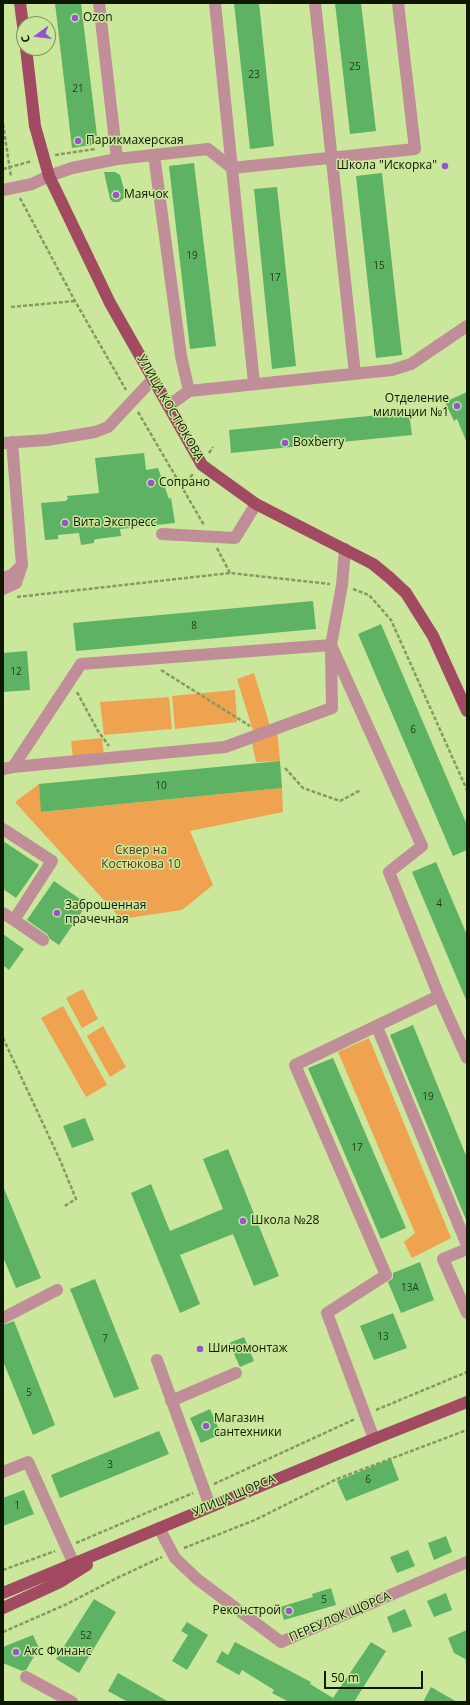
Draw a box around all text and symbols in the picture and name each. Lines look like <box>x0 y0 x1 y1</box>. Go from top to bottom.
place label: Ozon <box>83 11 113 25</box>
marker: Ozon <box>70 13 80 23</box>
north arrow <box>16 16 56 56</box>
text: С <box>17 34 33 44</box>
house number: 25 <box>349 61 361 73</box>
house number: 23 <box>248 69 260 81</box>
house number: 21 <box>72 83 84 95</box>
place label: Парикмахерская <box>86 134 184 148</box>
marker: Парикмахерская <box>73 136 83 146</box>
place label: Школа "Искорка" <box>336 159 437 173</box>
marker: Школа "Искорка" <box>440 161 450 171</box>
place label: Маячок <box>124 188 169 202</box>
marker: Маячок <box>111 190 121 200</box>
house number: 19 <box>186 250 198 262</box>
house number: 15 <box>373 260 385 272</box>
house number: 17 <box>269 272 281 284</box>
street label: УЛИЦА КОСТЮКОВА <box>134 352 206 464</box>
place label: Отделение милиции №1 <box>373 392 449 420</box>
marker: Отделение милиции №1 <box>452 401 462 411</box>
place label: Boxberry <box>293 436 344 450</box>
marker: Boxberry <box>280 438 290 448</box>
place label: Сопрано <box>159 476 210 490</box>
marker: Сопрано <box>146 478 156 488</box>
place label: Вита Экспресс <box>73 516 156 530</box>
marker: Вита Экспресс <box>60 518 70 528</box>
house number: 8 <box>191 620 197 632</box>
house number: 12 <box>10 666 22 678</box>
house number: 6 <box>410 724 416 736</box>
house number: 10 <box>155 780 167 792</box>
park label: Сквер на Костюкова 10 <box>101 844 181 872</box>
house number: 4 <box>436 898 442 910</box>
place label: Заброшенная прачечная <box>65 899 146 927</box>
marker: Заброшенная прачечная <box>52 908 62 918</box>
house number: 19 <box>422 1091 434 1103</box>
house number: 17 <box>351 1142 363 1154</box>
place label: Школа №28 <box>251 1214 319 1228</box>
marker: Школа №28 <box>238 1216 248 1226</box>
house number: 13А <box>401 1282 419 1294</box>
house number: 13 <box>377 1331 389 1343</box>
house number: 7 <box>102 1333 108 1345</box>
place label: Шиномонтаж <box>208 1342 288 1356</box>
marker: Шиномонтаж <box>195 1344 205 1354</box>
house number: 5 <box>26 1387 32 1399</box>
place label: Магазин сантехники <box>214 1412 282 1440</box>
marker: Магазин сантехники <box>201 1421 211 1431</box>
house number: 3 <box>107 1459 113 1471</box>
street label: УЛИЦА ЩОРСА <box>190 1472 278 1520</box>
house number: 6 <box>365 1474 371 1486</box>
house number: 1 <box>14 1500 20 1512</box>
street label: ПЕРЕУЛОК ЩОРСА <box>287 1589 393 1645</box>
house number: 5 <box>321 1594 327 1606</box>
place label: Реконстрой <box>212 1604 281 1618</box>
marker: Реконстрой <box>284 1606 294 1616</box>
house number: 52 <box>80 1630 92 1642</box>
place label: Акс Финанс <box>24 1645 91 1659</box>
marker: Акс Финанс <box>11 1647 21 1657</box>
scale bar <box>326 1663 425 1689</box>
text: 50 m <box>331 1669 359 1686</box>

